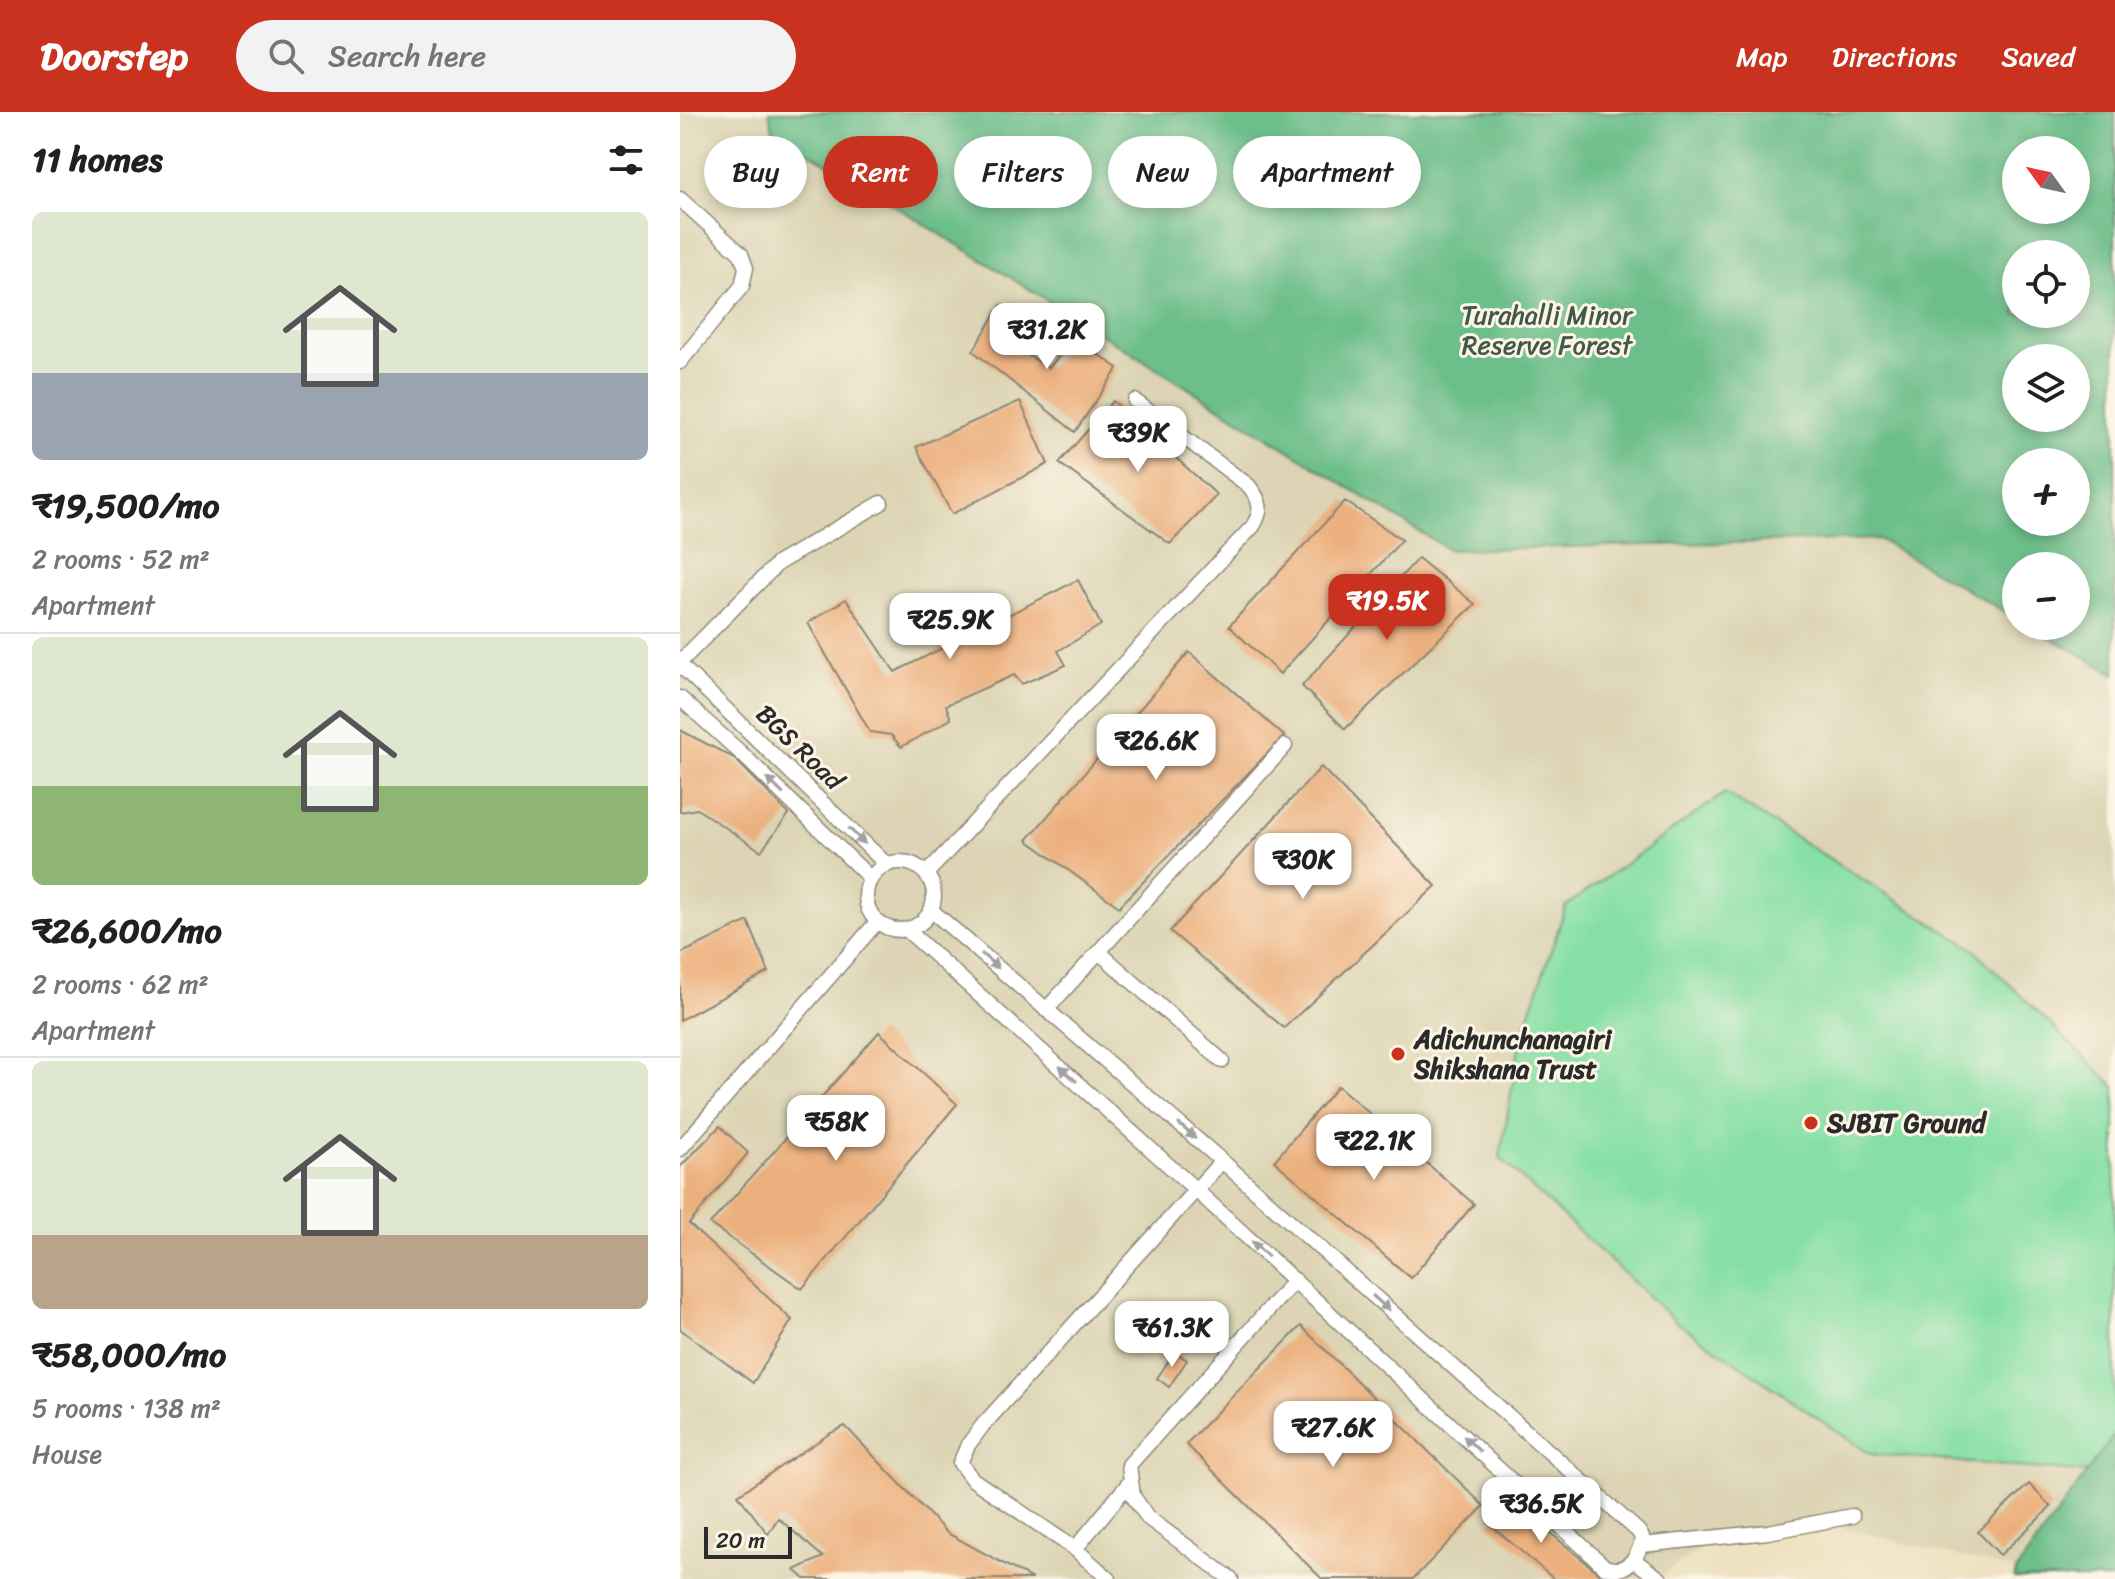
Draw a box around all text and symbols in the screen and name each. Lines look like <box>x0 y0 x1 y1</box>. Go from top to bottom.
search box <box>236 20 796 92</box>
text: Doorstep <box>40 23 188 90</box>
text: Search here <box>328 29 486 83</box>
text: Map <box>1736 32 1788 81</box>
text: Directions <box>1832 32 1957 81</box>
text: Saved <box>2001 32 2075 81</box>
icon: search <box>264 34 308 78</box>
text: 11 homes <box>32 130 163 190</box>
chip: Buy <box>704 136 807 208</box>
chip: Rent <box>823 136 938 208</box>
chip: Filters <box>954 136 1092 208</box>
chip: New <box>1108 136 1217 208</box>
chip: Apartment <box>1233 136 1421 208</box>
north arrow <box>2002 136 2090 224</box>
map controls <box>2002 136 2090 640</box>
icon: filters <box>604 138 648 182</box>
button: locate <box>2002 240 2090 328</box>
icon: home <box>268 264 412 408</box>
park label: Turahalli Minor Reserve Forest <box>1461 292 1634 368</box>
pin: ₹31.2K <box>982 303 1112 371</box>
text: ₹31.2K <box>1008 306 1086 352</box>
button: layers <box>2002 344 2090 432</box>
pin: ₹39K <box>1091 406 1185 474</box>
text: ₹39K <box>1108 409 1168 455</box>
button: + <box>2002 448 2090 536</box>
text: ₹19,500/mo <box>32 476 220 536</box>
text: 2 rooms · 52 m² <box>32 536 210 582</box>
button: − <box>2002 552 2090 640</box>
pin: ₹19.5K <box>1322 574 1452 642</box>
text: ₹19.5K <box>1346 577 1428 623</box>
text: Apartment <box>32 582 155 628</box>
pin: ₹25.9K <box>885 593 1015 661</box>
text: ₹25.9K <box>907 596 993 642</box>
icon: home <box>268 689 412 833</box>
street label: BGS Road <box>745 693 857 803</box>
pin: ₹26.6K <box>1091 714 1221 782</box>
text: ₹26.6K <box>1115 717 1197 763</box>
one-way arrow <box>766 777 785 795</box>
one-way arrow <box>847 826 866 845</box>
pin: ₹30K <box>1256 833 1350 901</box>
text: ₹30K <box>1272 836 1334 882</box>
text: ₹26,600/mo <box>32 901 222 961</box>
one-way arrow <box>979 952 999 969</box>
text: 2 rooms · 62 m² <box>32 961 209 1007</box>
text: Apartment <box>32 1007 155 1053</box>
place label: Adichunchanagiri Shikshana Trust <box>1413 1016 1613 1092</box>
marker: Adichunchanagiri Shikshana Trust <box>1389 1045 1407 1063</box>
one-way arrow <box>1059 1066 1078 1084</box>
pin: ₹58K <box>789 1095 883 1163</box>
text: ₹58K <box>805 1098 867 1144</box>
place label: SJBIT Ground <box>1826 1100 1988 1146</box>
icon: home <box>268 1113 412 1257</box>
pin: ₹22.1K <box>1309 1114 1439 1182</box>
marker: SJBIT Ground <box>1802 1114 1820 1132</box>
text: ₹22.1K <box>1334 1117 1414 1163</box>
one-way arrow <box>1176 1122 1196 1139</box>
one-way arrow <box>1251 1240 1270 1258</box>
one-way arrow <box>1371 1294 1391 1311</box>
pin: ₹61.3K <box>1107 1301 1237 1369</box>
text: ₹61.3K <box>1133 1304 1211 1350</box>
text: ₹58,000/mo <box>32 1325 226 1385</box>
text: 5 rooms · 138 m² <box>32 1385 221 1431</box>
pin: ₹27.6K <box>1268 1401 1398 1469</box>
text: ₹27.6K <box>1292 1404 1374 1450</box>
text: House <box>32 1431 102 1477</box>
one-way arrow <box>1463 1436 1482 1454</box>
pin: ₹36.5K <box>1476 1477 1606 1545</box>
text: ₹36.5K <box>1499 1480 1583 1526</box>
text: 20 m <box>716 1521 765 1560</box>
scale bar <box>704 1523 792 1559</box>

